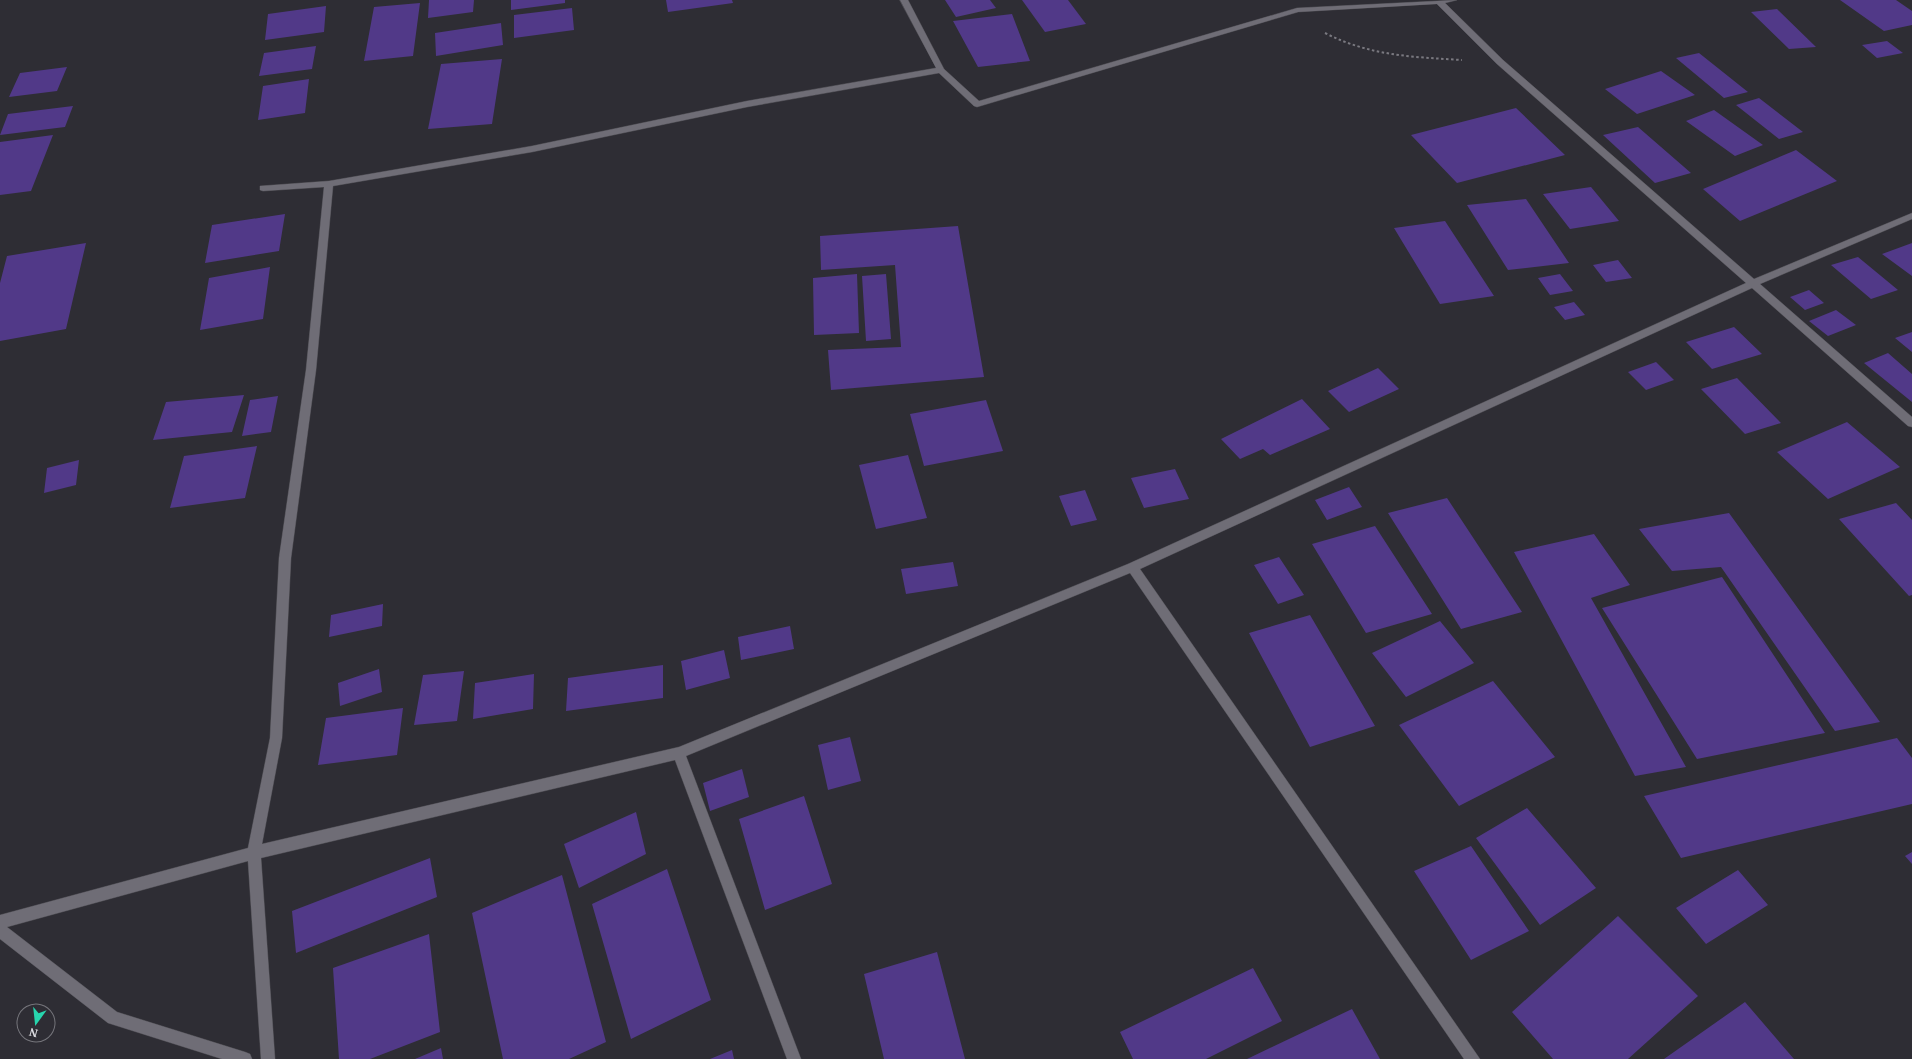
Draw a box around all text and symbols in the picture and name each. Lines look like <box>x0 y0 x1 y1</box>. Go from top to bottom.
north arrow <box>16 1003 56 1043</box>
text: N <box>27 1025 39 1041</box>

